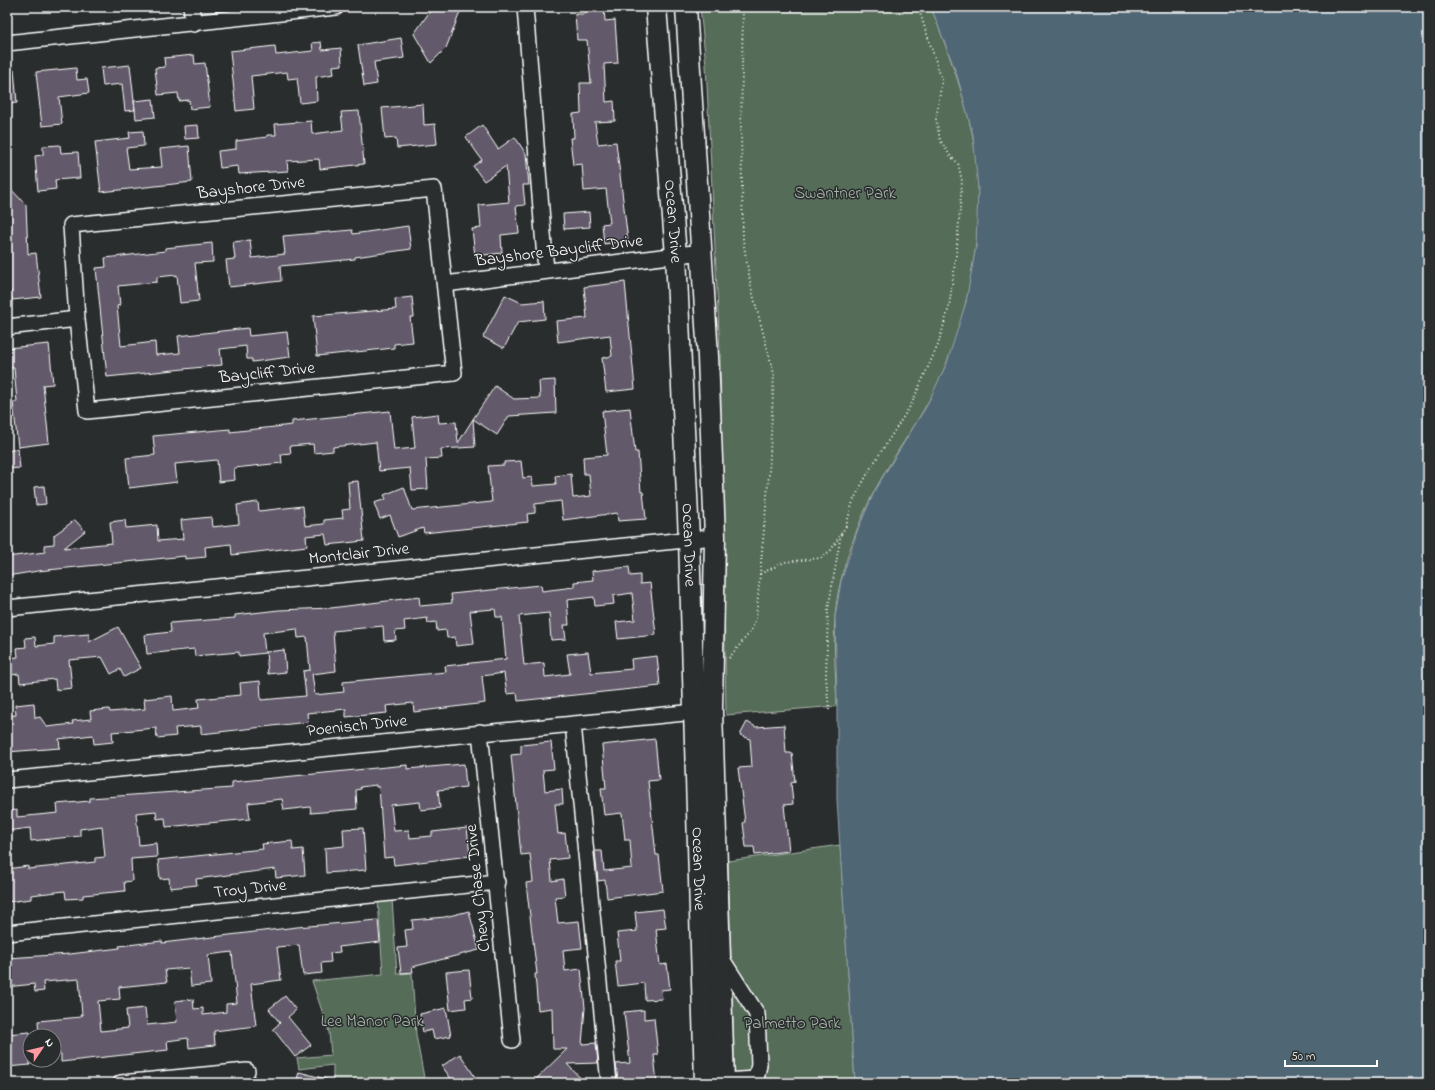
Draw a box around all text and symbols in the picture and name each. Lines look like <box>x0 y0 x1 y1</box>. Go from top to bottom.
street label: Bayshore Drive <box>195 170 307 207</box>
street label: Ocean Drive <box>657 179 689 264</box>
park label: Swantner Park <box>794 181 896 206</box>
street label: Bayshore Baycliff Drive <box>473 228 645 275</box>
street label: Baycliff Drive <box>217 356 317 392</box>
street label: Ocean Drive <box>675 503 703 587</box>
street label: Montclair Drive <box>308 536 411 572</box>
street label: Poenisch Drive <box>306 708 409 744</box>
street label: Chevy Chase Drive <box>459 823 498 953</box>
street label: Ocean Drive <box>685 827 712 911</box>
street label: Troy Drive <box>212 873 288 906</box>
park label: Lee Manor Park <box>321 1009 424 1034</box>
park label: Palmetto Park <box>744 1011 841 1036</box>
north arrow <box>22 1028 62 1068</box>
text: N <box>41 1035 58 1050</box>
scale bar <box>1285 1042 1377 1068</box>
text: 50 m <box>1291 1048 1315 1066</box>

